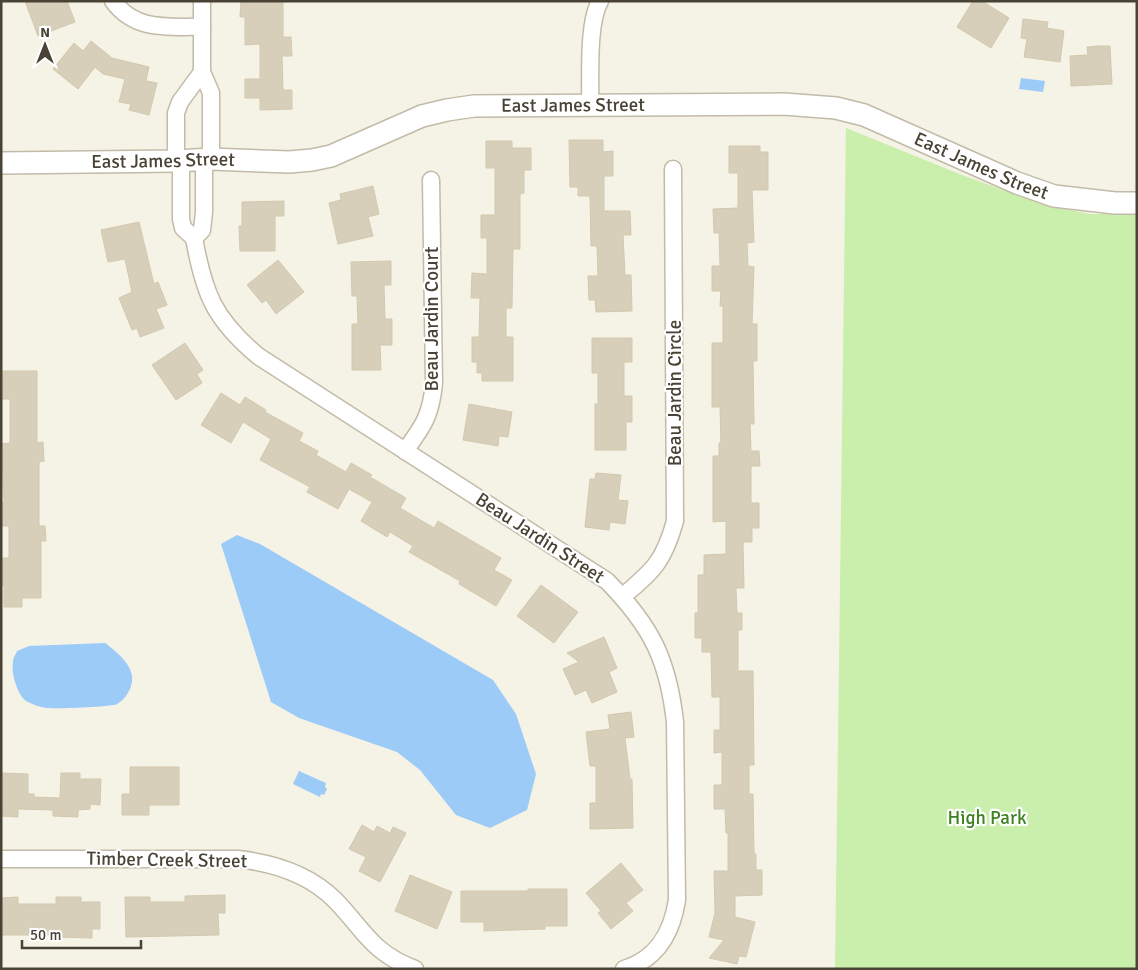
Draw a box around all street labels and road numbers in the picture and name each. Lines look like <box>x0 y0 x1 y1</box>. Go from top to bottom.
street label: East James Street <box>501 93 645 118</box>
street label: East James Street <box>910 127 1052 205</box>
street label: East James Street <box>91 147 236 174</box>
street label: Beau Jardin Court <box>420 246 444 392</box>
street label: Beau Jardin Circle <box>663 320 687 466</box>
street label: Beau Jardin Street <box>471 487 609 589</box>
street label: Timber Creek Street <box>86 847 248 873</box>

